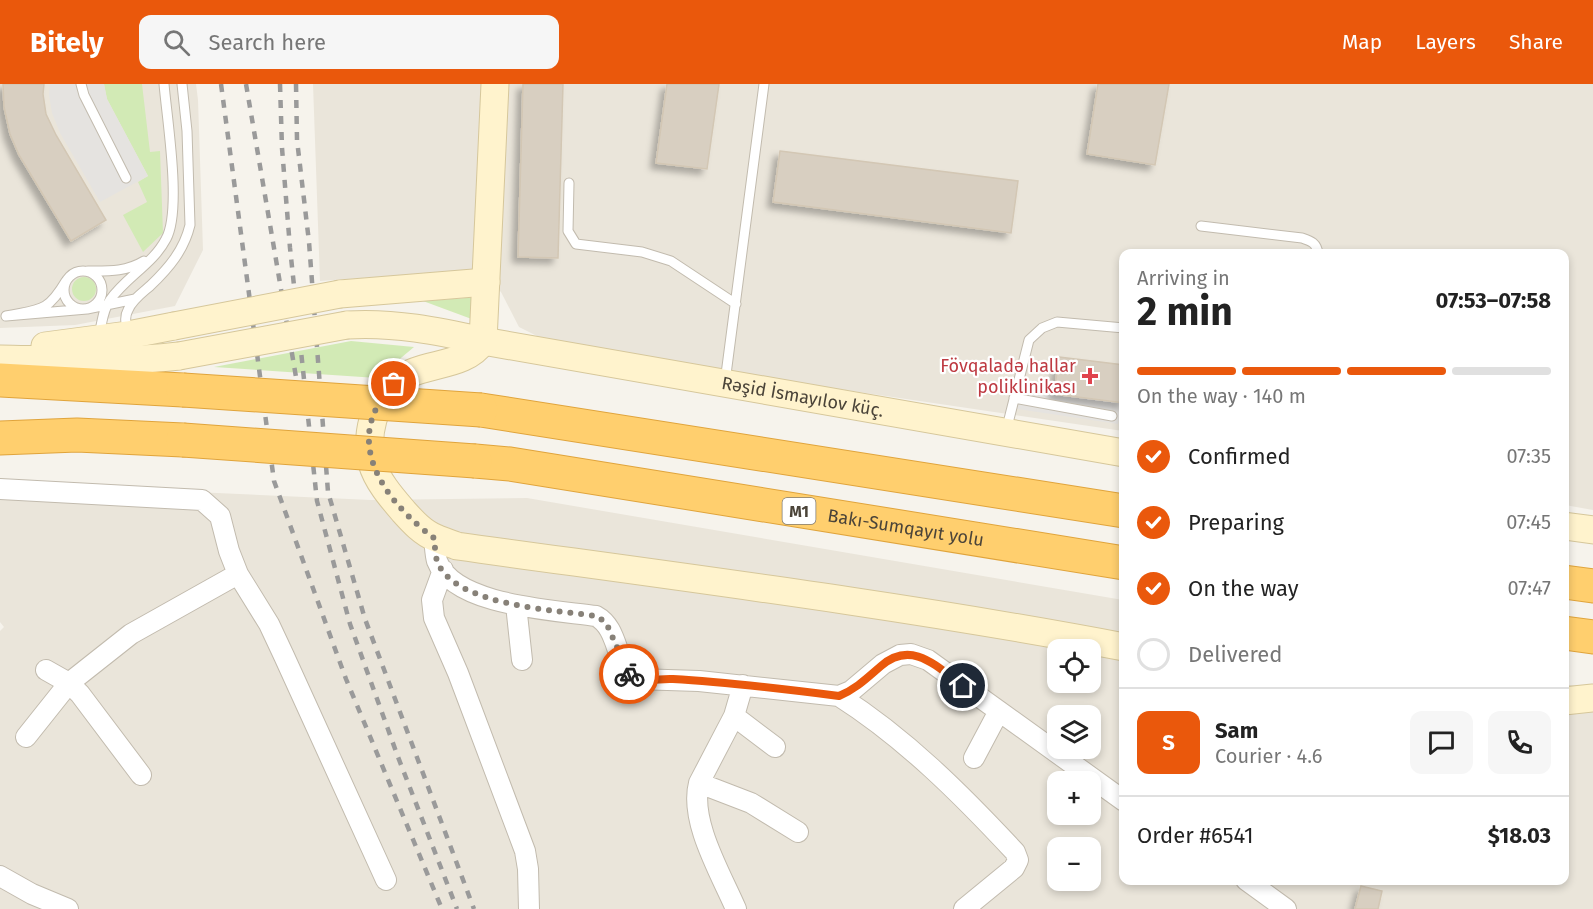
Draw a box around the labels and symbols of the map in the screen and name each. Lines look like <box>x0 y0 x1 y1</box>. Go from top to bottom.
place label: Fövqaladə hallar poliklinikası <box>940 355 1076 398</box>
pin <box>368 358 419 409</box>
marker: Fövqaladə hallar poliklinikası <box>1081 367 1099 385</box>
street label: Rəşid İsmayılov küç. <box>720 372 886 422</box>
road number: M1 <box>782 498 816 524</box>
street label: Bakı-Sumqayıt yolu <box>826 504 985 551</box>
courier <box>599 644 659 704</box>
pin <box>937 660 988 711</box>

